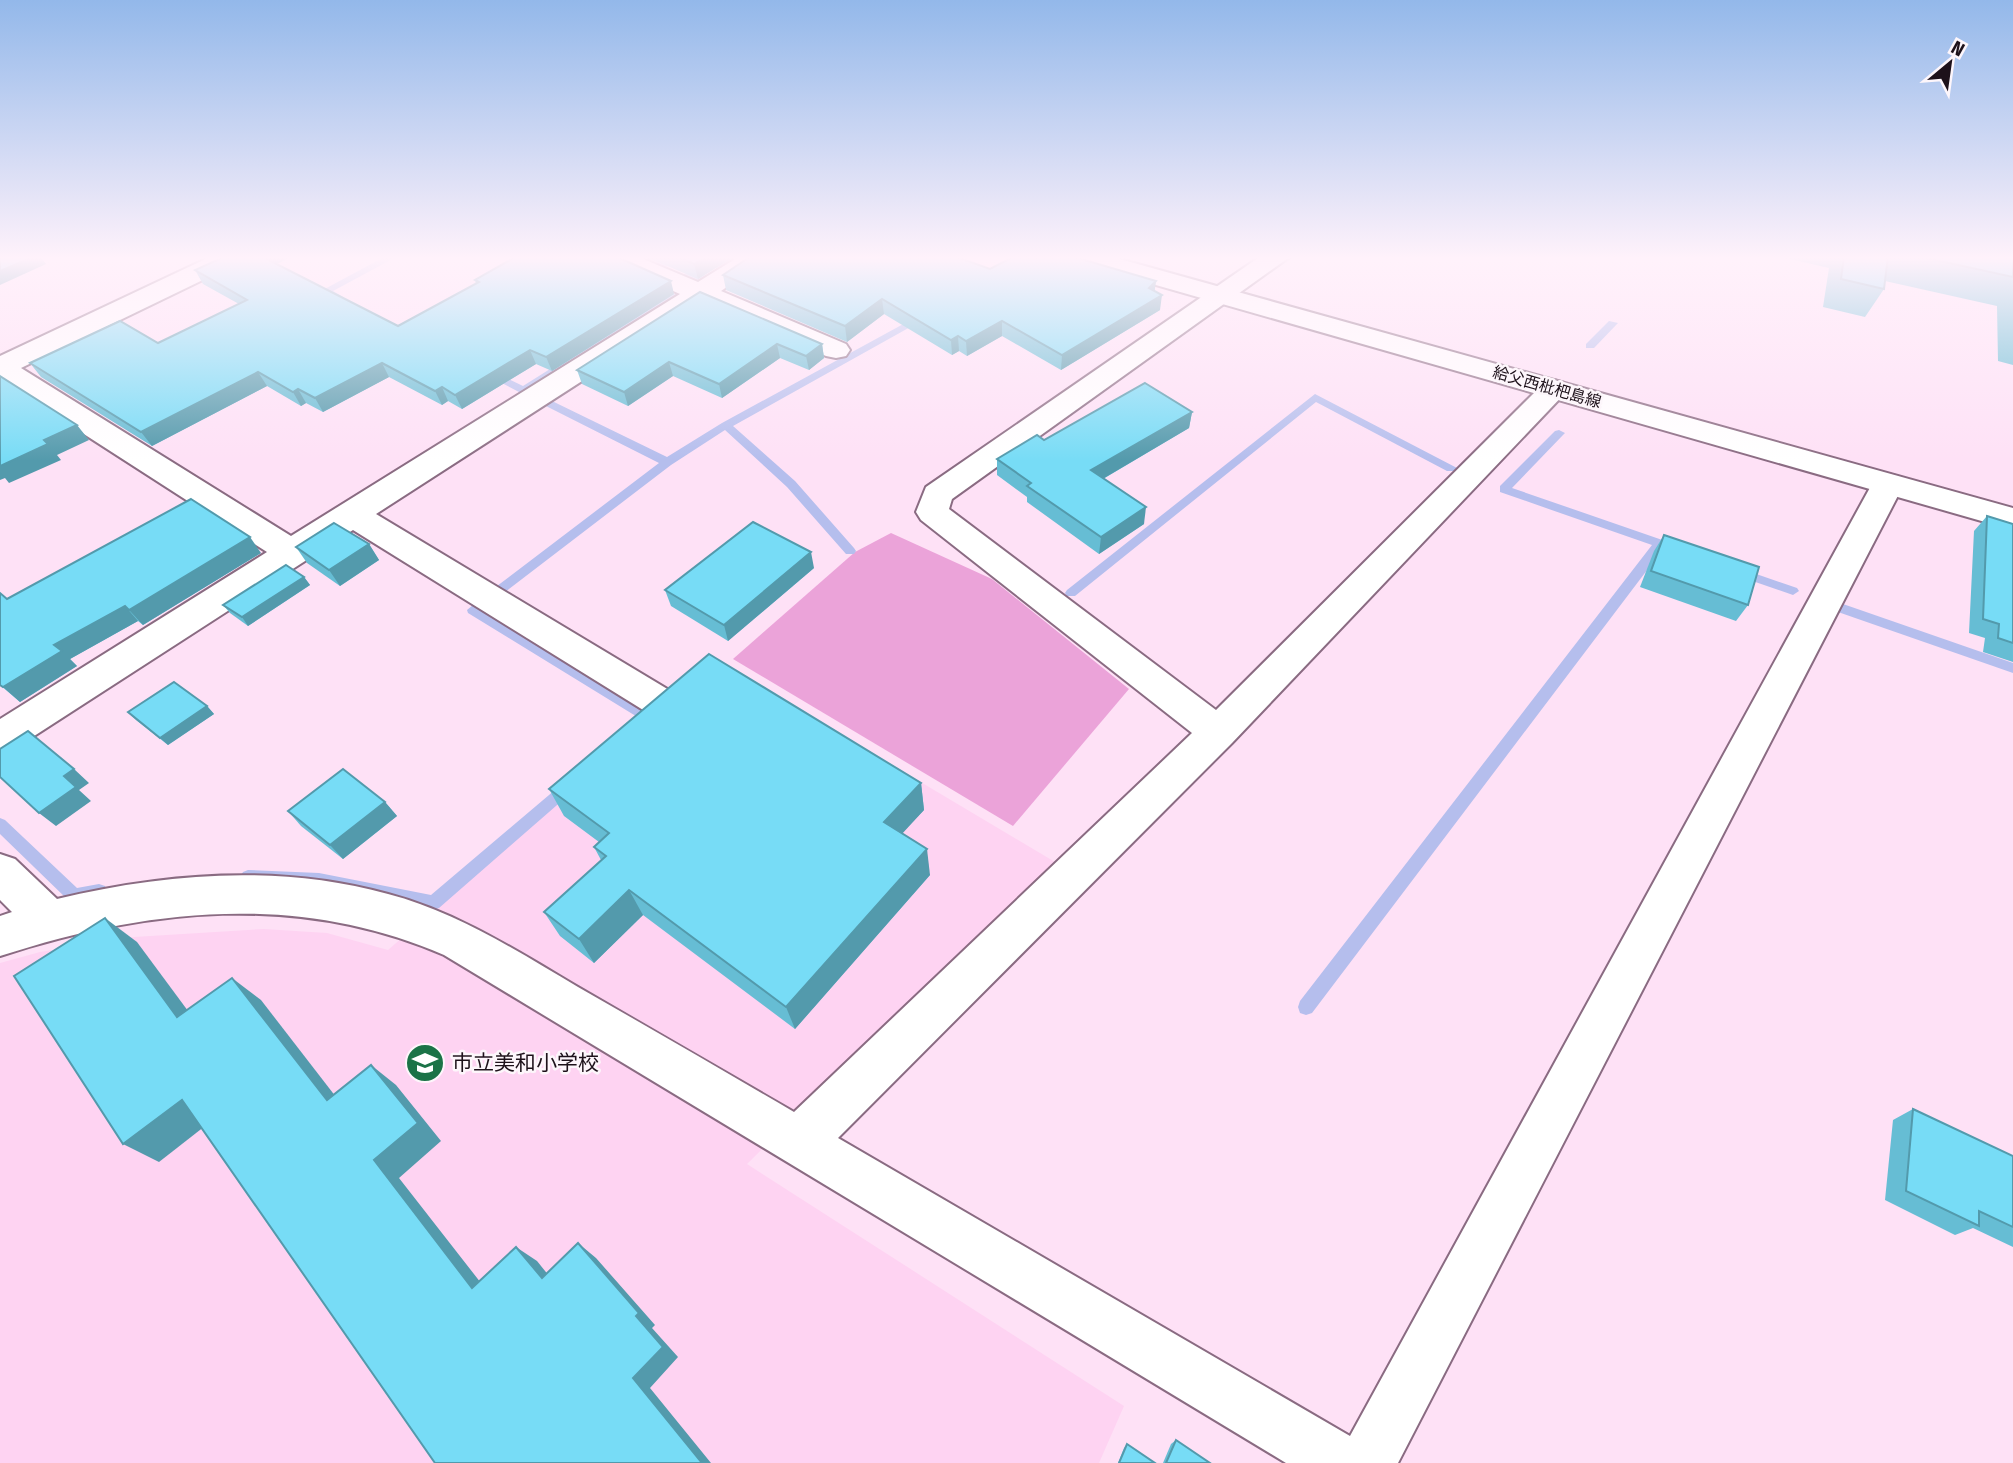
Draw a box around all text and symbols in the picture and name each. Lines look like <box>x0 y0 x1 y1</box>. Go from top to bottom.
north arrow <box>1915 28 1985 98</box>
text: N <box>1947 36 1969 61</box>
street label: 給父西枇杷島線 <box>1491 362 1603 412</box>
school or university icon: 市立美和小学校 <box>404 1042 446 1084</box>
place label: 市立美和小学校 <box>452 1050 599 1076</box>

